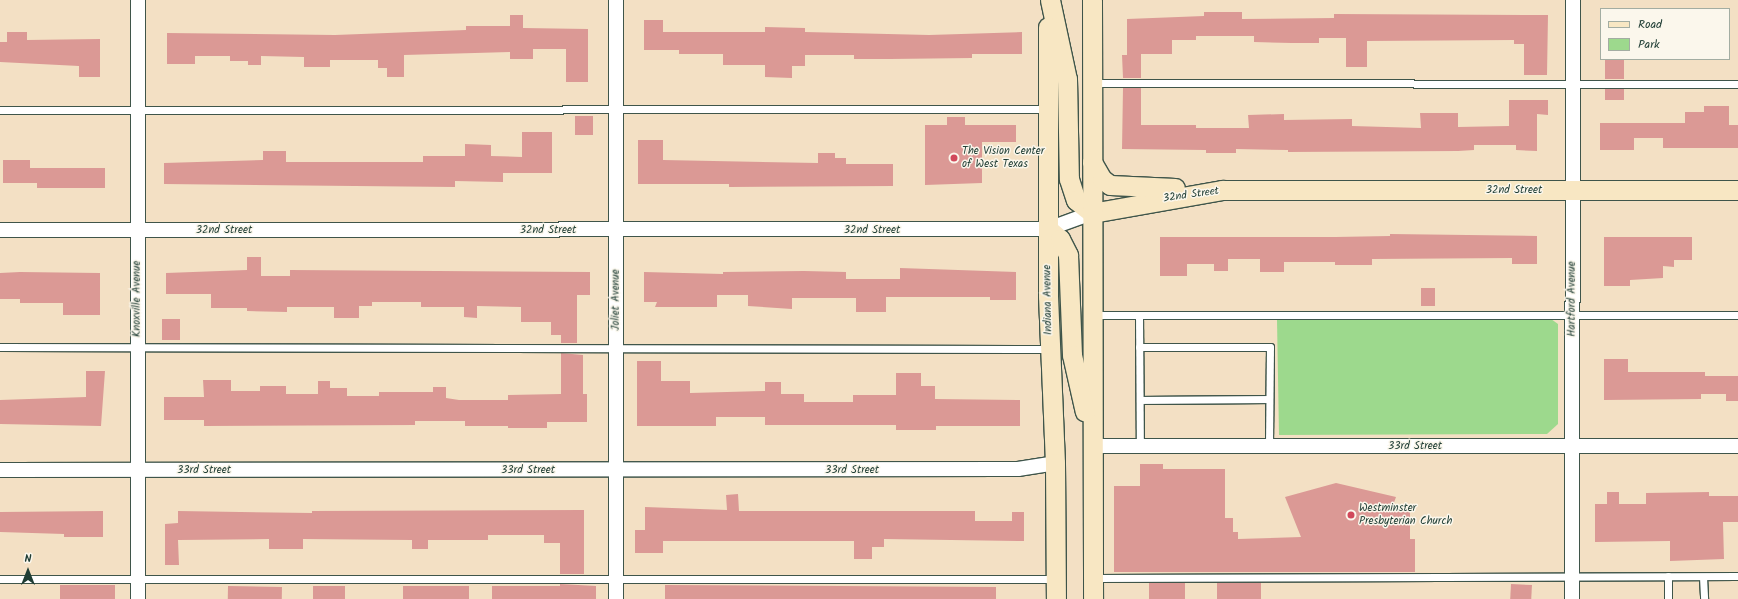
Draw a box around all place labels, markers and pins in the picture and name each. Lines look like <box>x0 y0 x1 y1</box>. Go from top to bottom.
place label: The Vision Center of West Texas <box>962 145 1044 171</box>
marker: The Vision Center of West Texas <box>949 153 959 163</box>
place label: Westminster Presbyterian Church <box>1359 502 1452 528</box>
marker: Westminster Presbyterian Church <box>1346 510 1356 520</box>

